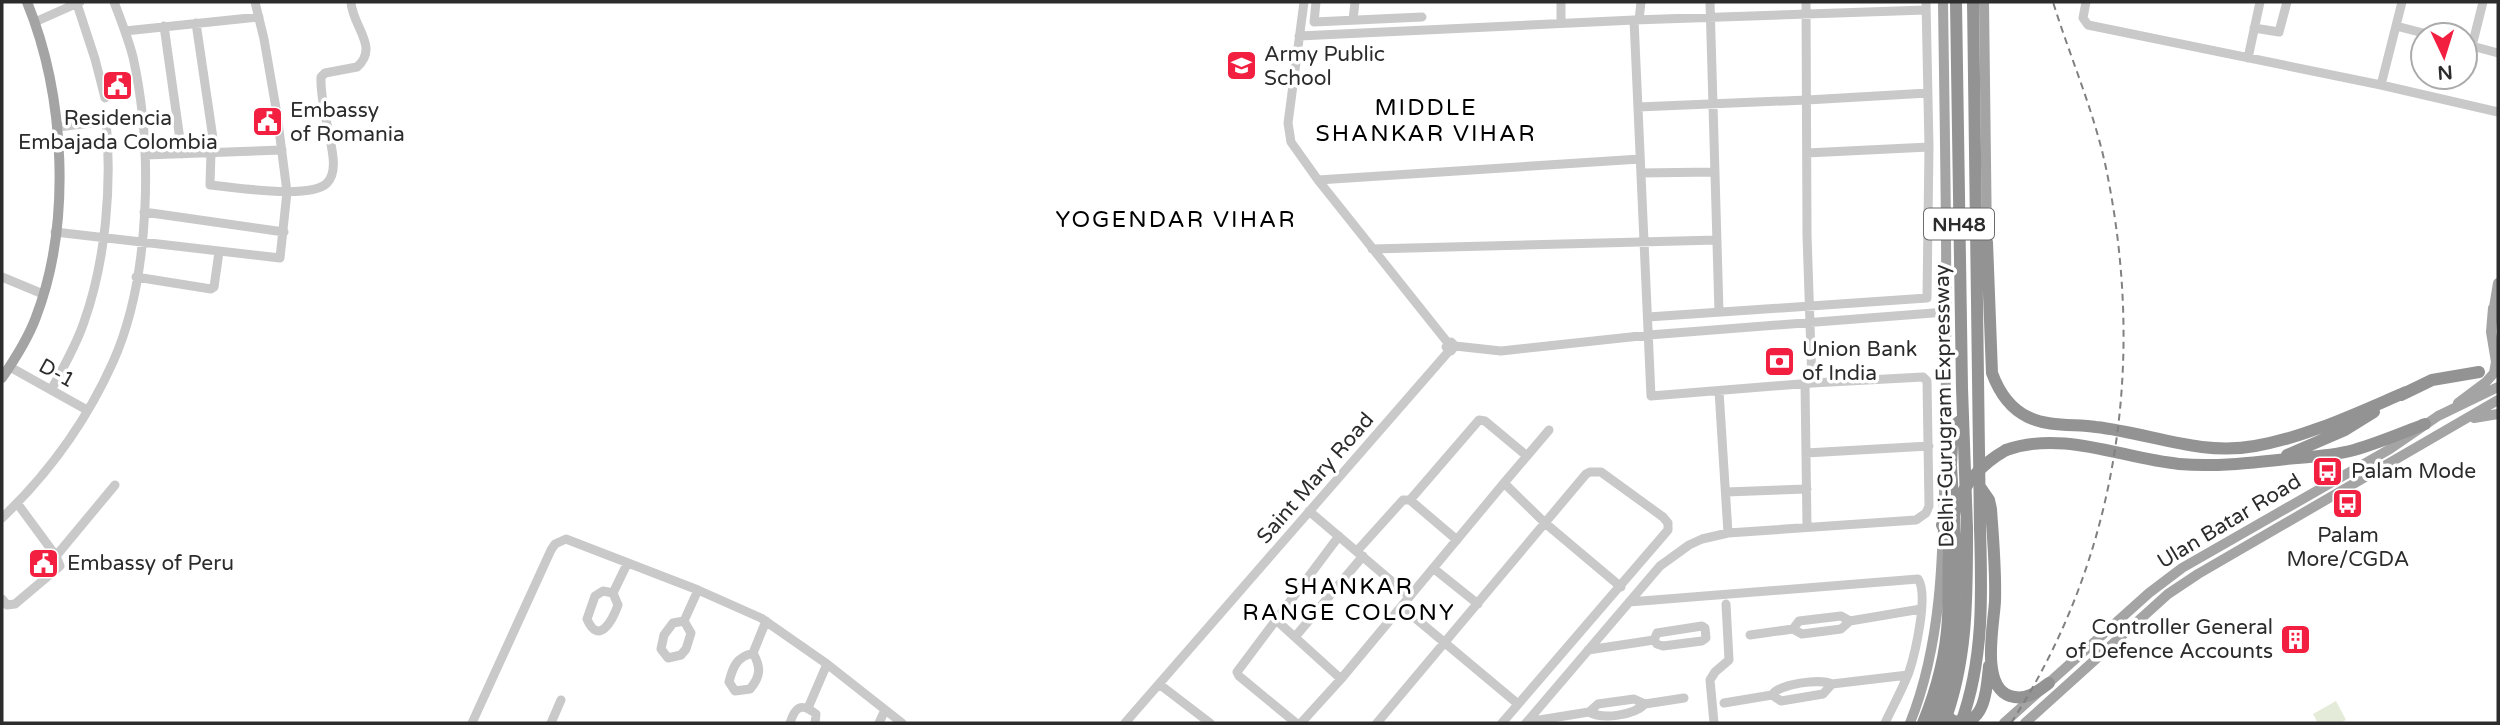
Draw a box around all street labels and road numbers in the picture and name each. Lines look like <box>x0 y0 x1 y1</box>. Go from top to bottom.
road number: NH48 <box>1924 208 1994 240</box>
street label: Delhi-Gurugram Expressway <box>1930 264 1959 548</box>
street label: D-1 <box>34 353 79 393</box>
street label: Saint Mary Road <box>1252 408 1379 549</box>
street label: Ulan Batar Road <box>2153 469 2306 574</box>

